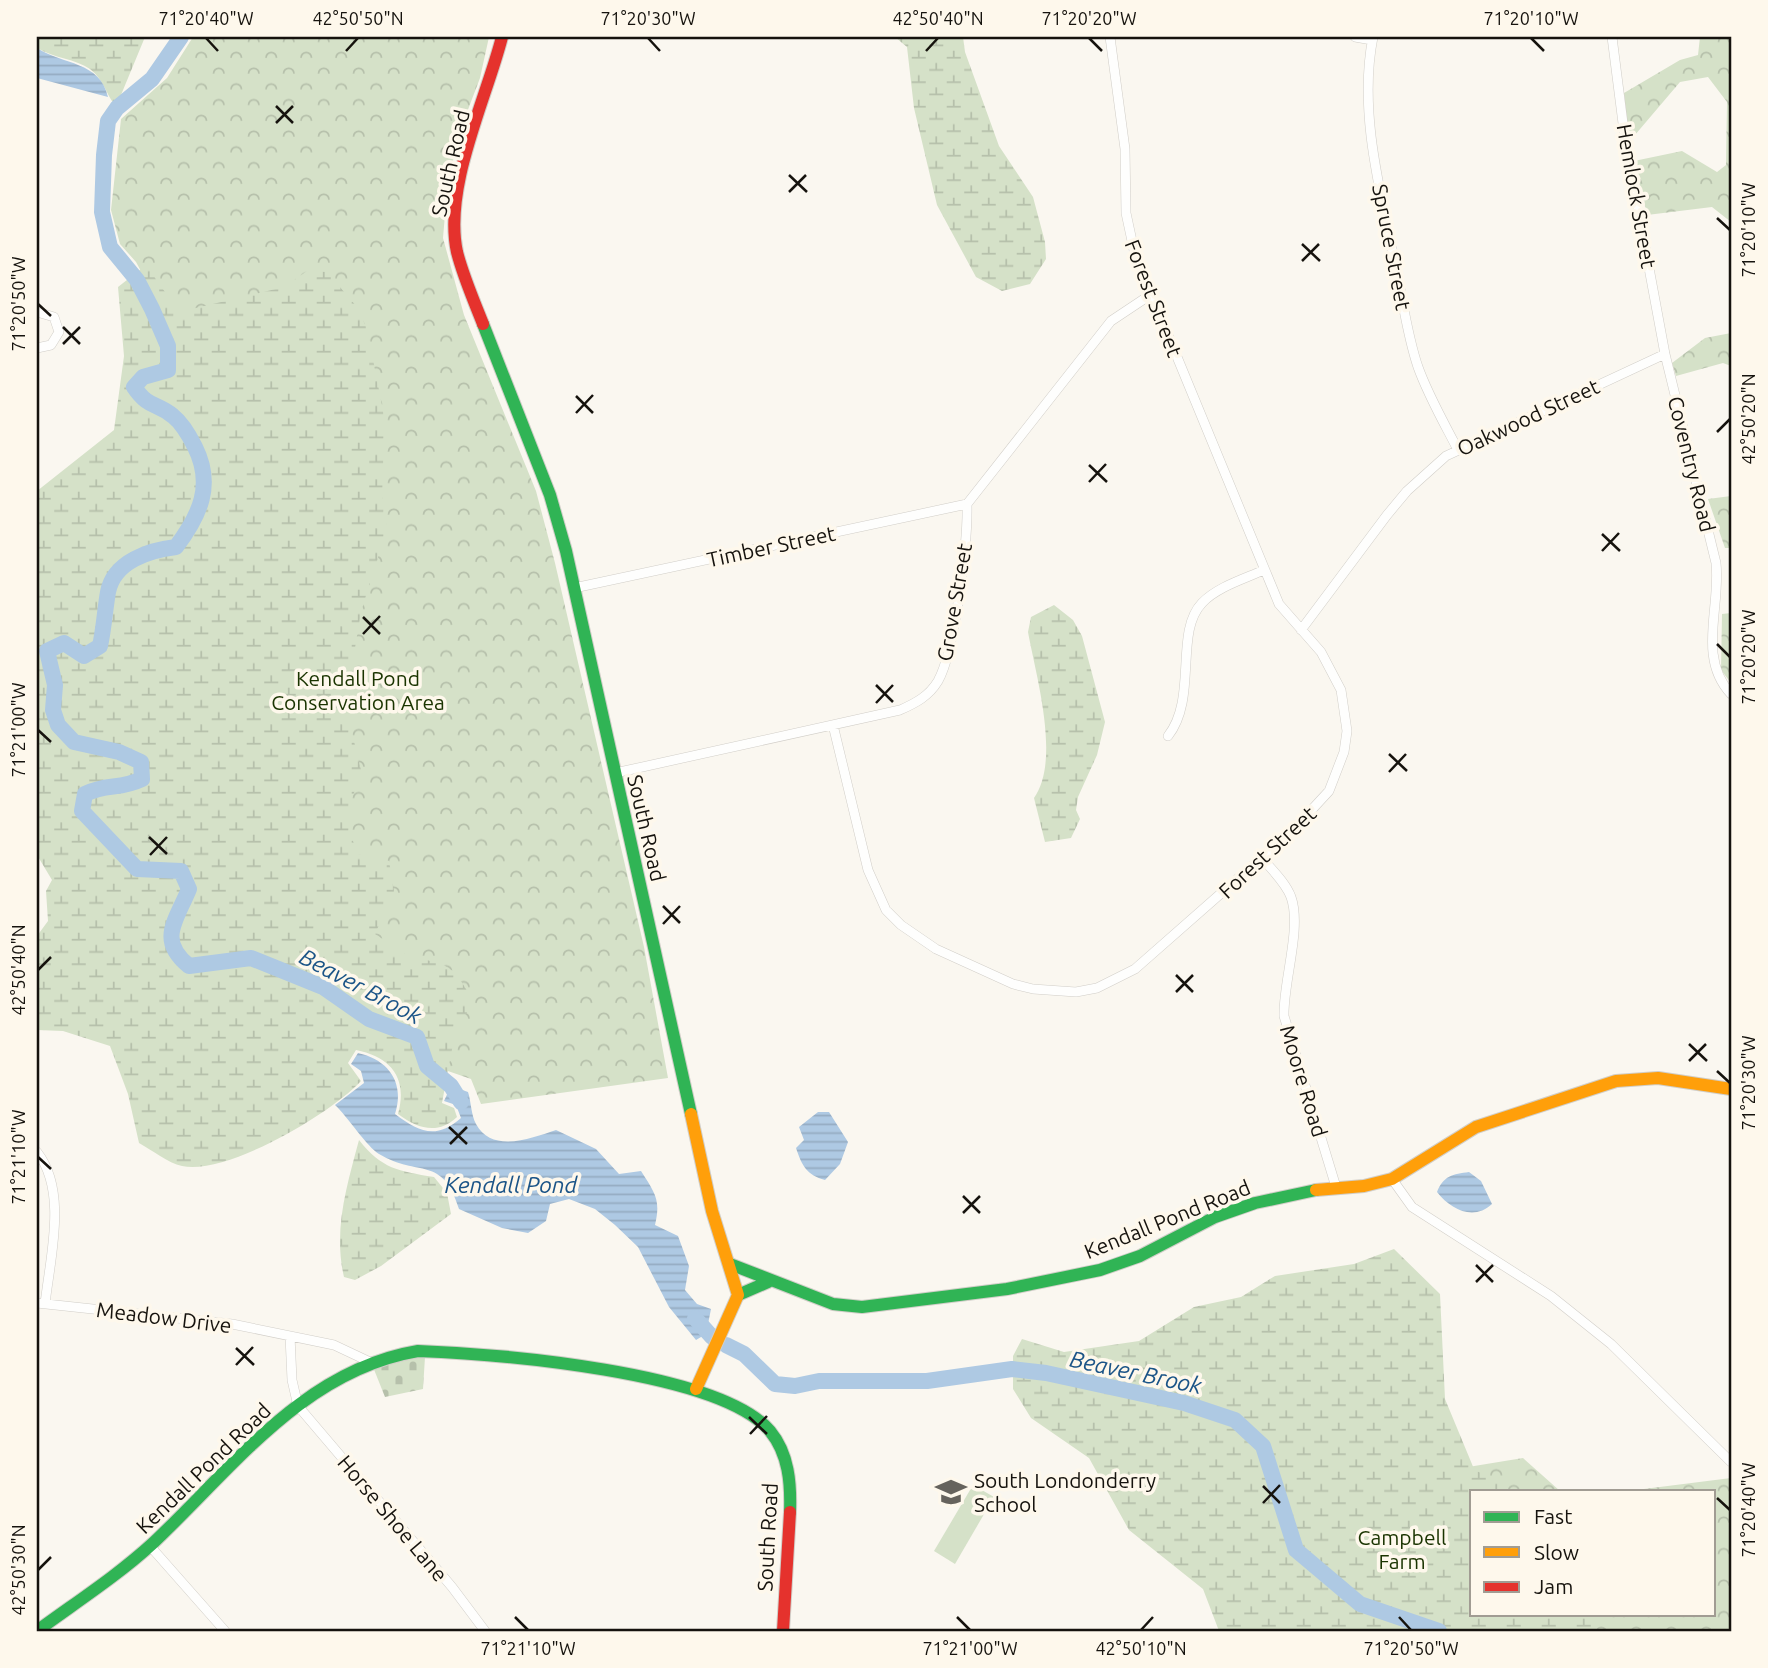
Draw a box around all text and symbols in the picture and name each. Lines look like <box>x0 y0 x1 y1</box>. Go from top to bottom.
text: 71°20'40"W <box>158 8 254 28</box>
text: 42°50'50"N <box>312 8 404 28</box>
text: 71°20'30"W <box>600 8 696 28</box>
text: 42°50'40"N <box>892 8 984 28</box>
text: 71°20'20"W <box>1041 8 1137 28</box>
text: 71°20'10"W <box>1483 8 1579 28</box>
street label: South Road <box>426 107 474 219</box>
street label: Hemlock Street <box>1613 122 1661 270</box>
street label: Spruce Street <box>1368 182 1416 312</box>
text: 71°20'10"W <box>1738 182 1758 278</box>
street label: Forest Street <box>1121 236 1187 360</box>
text: 71°20'50"W <box>8 256 28 352</box>
text: 42°50'20"N <box>1738 373 1758 465</box>
street label: Oakwood Street <box>1453 374 1603 460</box>
street label: Coventry Road <box>1664 394 1720 534</box>
street label: Timber Street <box>705 521 837 571</box>
street label: Grove Street <box>932 541 976 663</box>
text: 71°20'20"W <box>1738 609 1758 705</box>
park label: Kendall Pond Conservation Area <box>271 666 445 714</box>
text: 71°21'00"W <box>8 682 28 778</box>
street label: South Road <box>623 772 671 884</box>
street label: Forest Street <box>1214 801 1320 903</box>
text: 42°50'40"N <box>8 924 28 1016</box>
water label: Beaver Brook <box>296 943 426 1029</box>
street label: Moore Road <box>1276 1022 1332 1140</box>
text: 71°20'30"W <box>1738 1035 1758 1131</box>
text: 71°21'10"W <box>8 1109 28 1205</box>
water label: Kendall Pond <box>445 1172 579 1197</box>
street label: Kendall Pond Road <box>1080 1175 1254 1263</box>
street label: Meadow Drive <box>95 1297 233 1337</box>
water label: Beaver Brook <box>1068 1346 1205 1398</box>
street label: Kendall Pond Road <box>131 1398 275 1538</box>
street label: Horse Shoe Lane <box>333 1450 453 1586</box>
text: 71°20'40"W <box>1738 1462 1758 1558</box>
place label: South Londonderry School <box>974 1468 1156 1516</box>
school or university icon: South Londonderry School <box>934 1475 968 1509</box>
street label: South Road <box>752 1482 782 1592</box>
legend <box>1470 1490 1716 1616</box>
text: Fast <box>1534 1504 1572 1528</box>
text: 42°50'30"N <box>8 1524 28 1616</box>
park label: Campbell Farm <box>1358 1525 1446 1573</box>
text: Slow <box>1534 1540 1579 1564</box>
text: Jam <box>1534 1574 1573 1598</box>
text: 71°21'10"W <box>480 1638 576 1658</box>
text: 71°21'00"W <box>922 1638 1018 1658</box>
text: 42°50'10"N <box>1095 1638 1187 1658</box>
text: 71°20'50"W <box>1363 1638 1459 1658</box>

